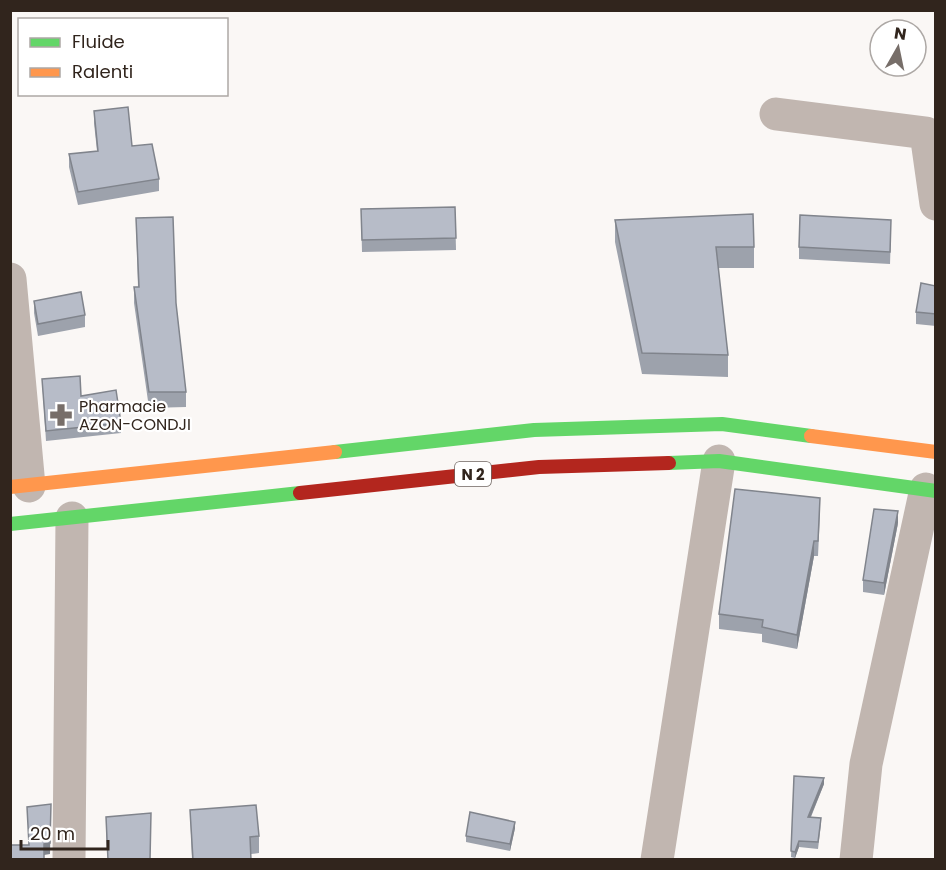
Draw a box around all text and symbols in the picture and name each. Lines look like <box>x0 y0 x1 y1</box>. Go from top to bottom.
legend <box>18 18 228 96</box>
north arrow <box>868 18 928 78</box>
text: N <box>893 21 908 46</box>
text: Fluide <box>72 29 125 54</box>
text: Ralenti <box>72 59 133 84</box>
place label: Pharmacie AZON-CONDJI <box>79 395 191 436</box>
pharmacy icon: Pharmacie AZON-CONDJI <box>48 402 74 428</box>
road number: N 2 <box>455 462 491 486</box>
scale bar <box>21 813 108 851</box>
text: 20 m <box>30 821 75 846</box>

